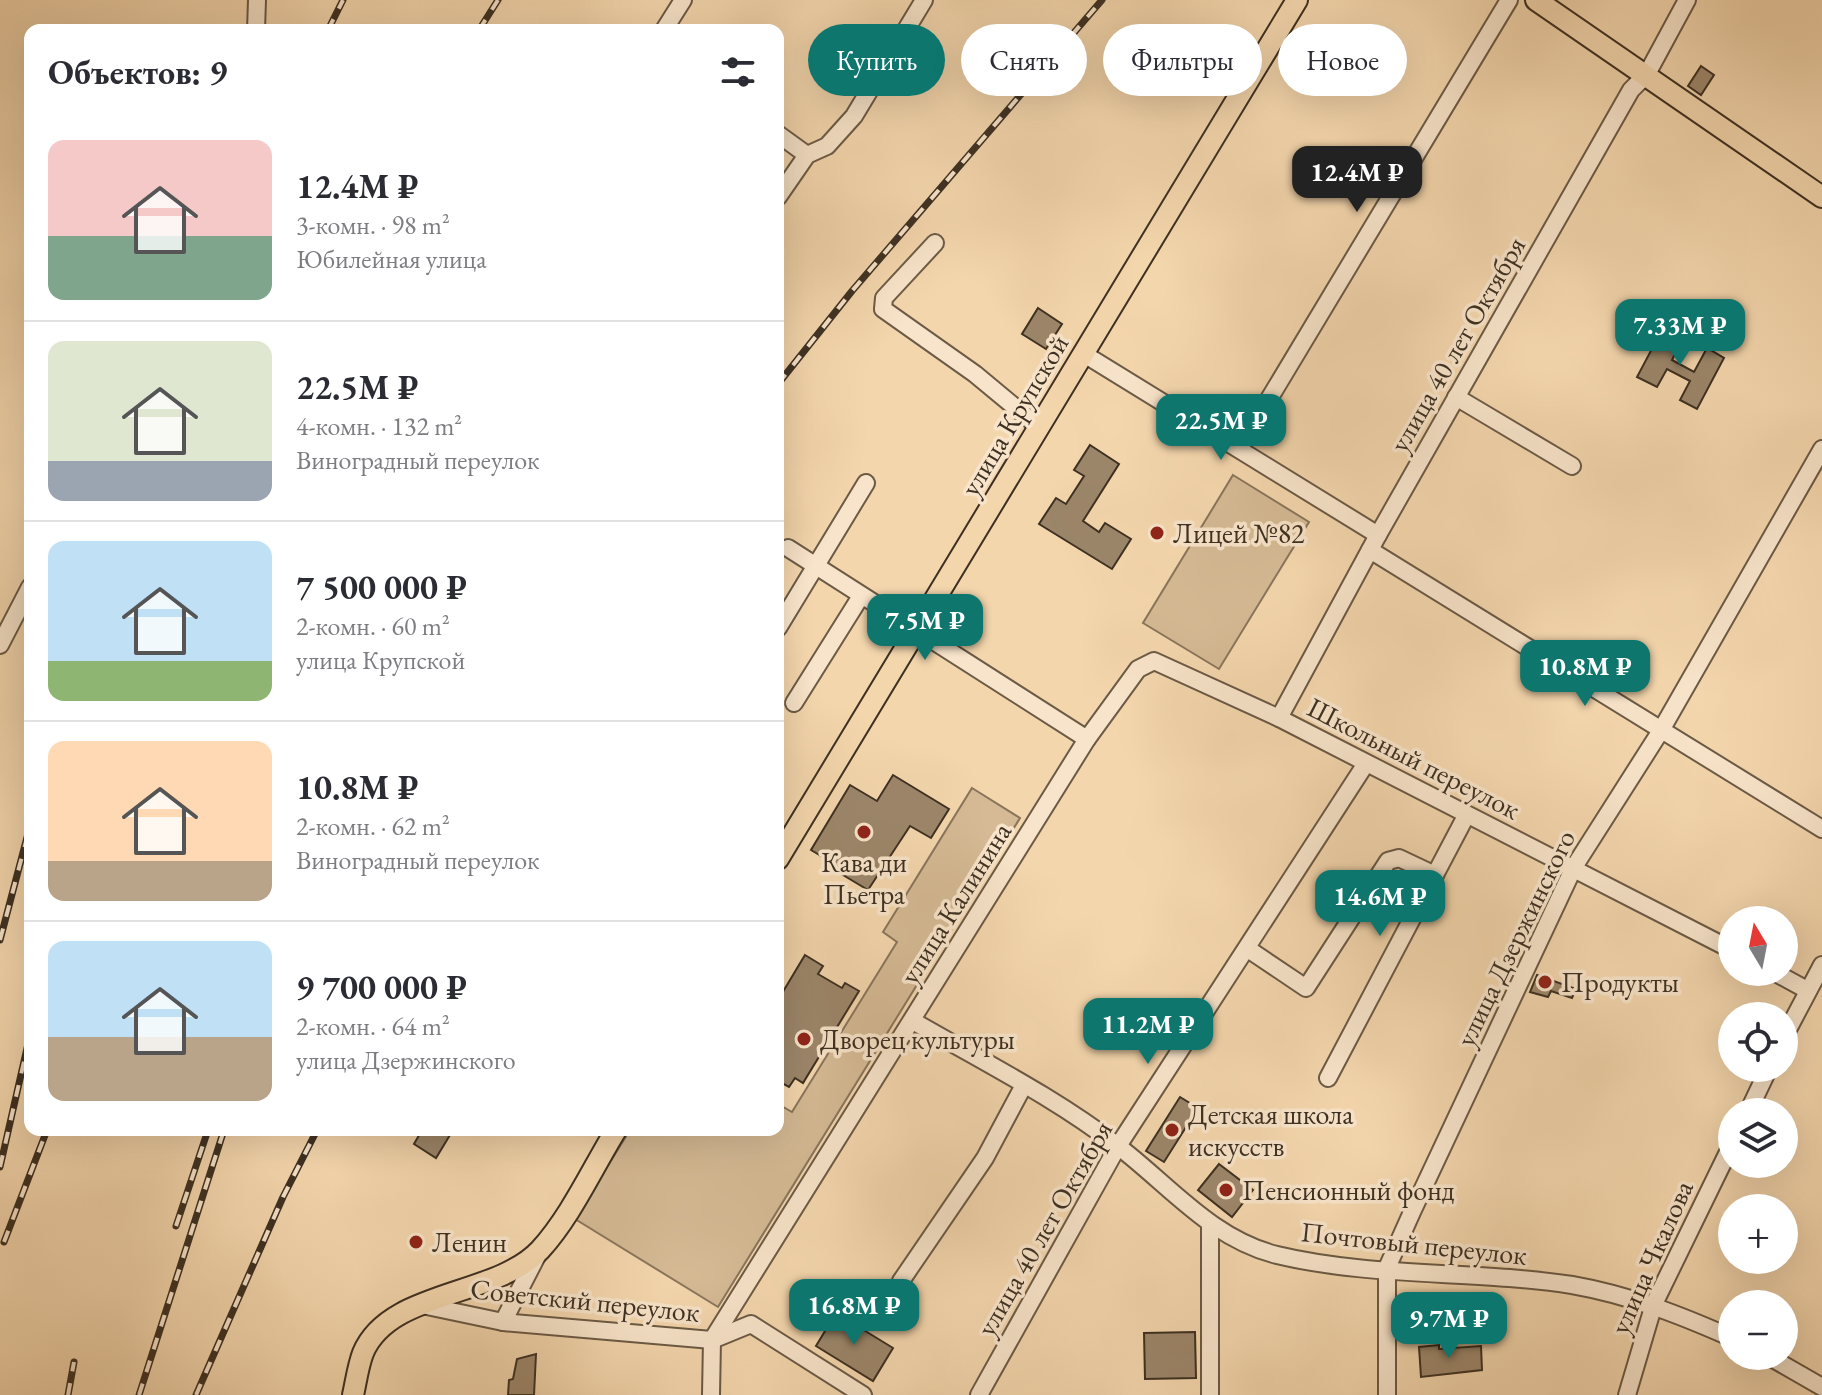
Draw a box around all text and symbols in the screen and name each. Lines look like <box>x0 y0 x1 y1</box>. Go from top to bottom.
chip: Купить <box>808 24 945 96</box>
chip: Снять <box>961 24 1087 96</box>
chip: Фильтры <box>1103 24 1262 96</box>
chip: Новое <box>1278 24 1407 96</box>
text: Объектов: 9 <box>48 50 227 94</box>
icon: filters <box>716 50 760 94</box>
pin: 12.4M ₽ <box>1283 146 1431 214</box>
text: 12.4M ₽ <box>1310 155 1404 189</box>
text: 12.4M ₽ <box>296 164 419 208</box>
icon: home <box>112 172 208 268</box>
text: 3-комн. · 98 m² <box>296 208 450 242</box>
street label: улица 40 лет Октября <box>1381 230 1533 458</box>
text: Юбилейная улица <box>296 242 487 276</box>
pin: 7.33M ₽ <box>1606 299 1754 367</box>
text: 7.33M ₽ <box>1633 308 1727 342</box>
street label: улица Крупской <box>952 327 1076 502</box>
text: 22.5M ₽ <box>296 365 419 409</box>
icon: home <box>112 373 208 469</box>
pin: 22.5M ₽ <box>1147 394 1295 462</box>
text: 22.5M ₽ <box>1174 403 1268 437</box>
text: 4-комн. · 132 m² <box>296 409 462 443</box>
text: Виноградный переулок <box>296 443 540 477</box>
place label: Лицей №82 <box>1173 515 1305 551</box>
marker: Лицей №82 <box>1148 524 1166 542</box>
text: 7 500 000 ₽ <box>296 565 467 609</box>
icon: home <box>112 573 208 669</box>
pin: 7.5M ₽ <box>860 594 990 662</box>
text: 7.5M ₽ <box>885 603 965 637</box>
text: 2-комн. · 60 m² <box>296 609 450 643</box>
pin: 10.8M ₽ <box>1511 640 1659 708</box>
text: улица Крупской <box>296 643 465 677</box>
text: 10.8M ₽ <box>1538 649 1632 683</box>
street label: Школьный переулок <box>1302 689 1526 827</box>
text: 10.8M ₽ <box>296 765 419 809</box>
icon: home <box>112 773 208 869</box>
text: 2-комн. · 62 m² <box>296 809 450 843</box>
street label: улица Калинина <box>891 815 1019 991</box>
marker: Кава ди Пьетра <box>855 823 873 841</box>
street label: улица Дзержинского <box>1447 824 1583 1052</box>
text: Виноградный переулок <box>296 843 540 877</box>
place label: Кава ди Пьетра <box>821 844 907 912</box>
pin: 14.6M ₽ <box>1306 870 1454 938</box>
text: 14.6M ₽ <box>1333 879 1427 913</box>
north arrow <box>1718 906 1798 986</box>
map controls <box>1718 906 1798 1370</box>
place label: Продукты <box>1561 964 1679 1000</box>
text: 9 700 000 ₽ <box>296 965 467 1009</box>
icon: home <box>112 973 208 1069</box>
marker: Продукты <box>1536 973 1554 991</box>
pin: 11.2M ₽ <box>1074 998 1222 1066</box>
button: locate <box>1718 1002 1798 1082</box>
text: 11.2M ₽ <box>1101 1007 1195 1041</box>
text: 2-комн. · 64 m² <box>296 1009 450 1043</box>
place label: Дворец культуры <box>820 1021 1015 1057</box>
marker: Дворец культуры <box>795 1030 813 1048</box>
text: улица Дзержинского <box>296 1043 516 1077</box>
place label: Детская школа искусств <box>1188 1096 1354 1164</box>
button: layers <box>1718 1098 1798 1178</box>
street label: улица 40 лет Октября <box>968 1114 1120 1342</box>
marker: Детская школа искусств <box>1163 1121 1181 1139</box>
place label: Пенсионный фонд <box>1242 1172 1455 1208</box>
street label: улица Чкалова <box>1601 1174 1701 1339</box>
marker: Пенсионный фонд <box>1217 1181 1235 1199</box>
button: + <box>1718 1194 1798 1274</box>
street label: Почтовый переулок <box>1299 1213 1529 1273</box>
place label: Ленин <box>432 1224 507 1260</box>
marker: Ленин <box>407 1233 425 1251</box>
street label: Советский переулок <box>469 1270 701 1330</box>
pin: 16.8M ₽ <box>780 1279 928 1347</box>
text: 16.8M ₽ <box>807 1288 901 1322</box>
button: − <box>1718 1290 1798 1370</box>
pin: 9.7M ₽ <box>1384 1292 1514 1360</box>
text: 9.7M ₽ <box>1409 1301 1489 1335</box>

